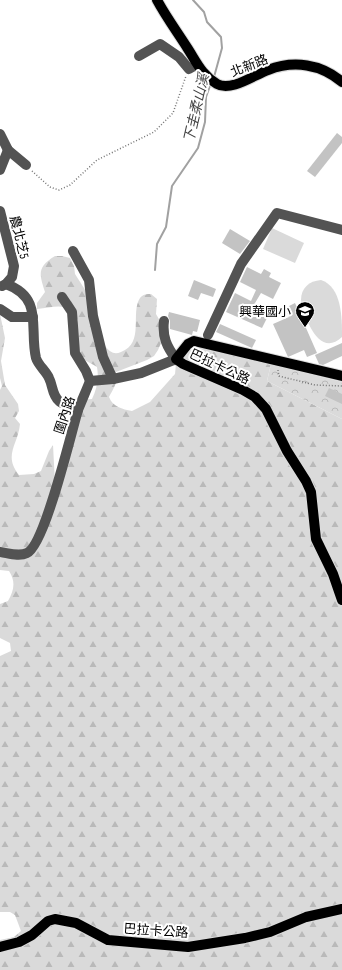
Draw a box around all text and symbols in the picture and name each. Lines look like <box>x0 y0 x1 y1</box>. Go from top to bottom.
street label: 北新路 <box>228 51 270 80</box>
water label: 下圭柔山溪 <box>180 70 213 144</box>
street label: 農北芝5 <box>6 214 32 261</box>
school or university icon: 興華國小 <box>294 300 316 328</box>
place label: 興華國小 <box>239 304 291 320</box>
street label: 巴拉卡公路 <box>187 346 252 388</box>
street label: 圍內路 <box>51 394 79 436</box>
street label: 巴拉卡公路 <box>123 921 189 941</box>

